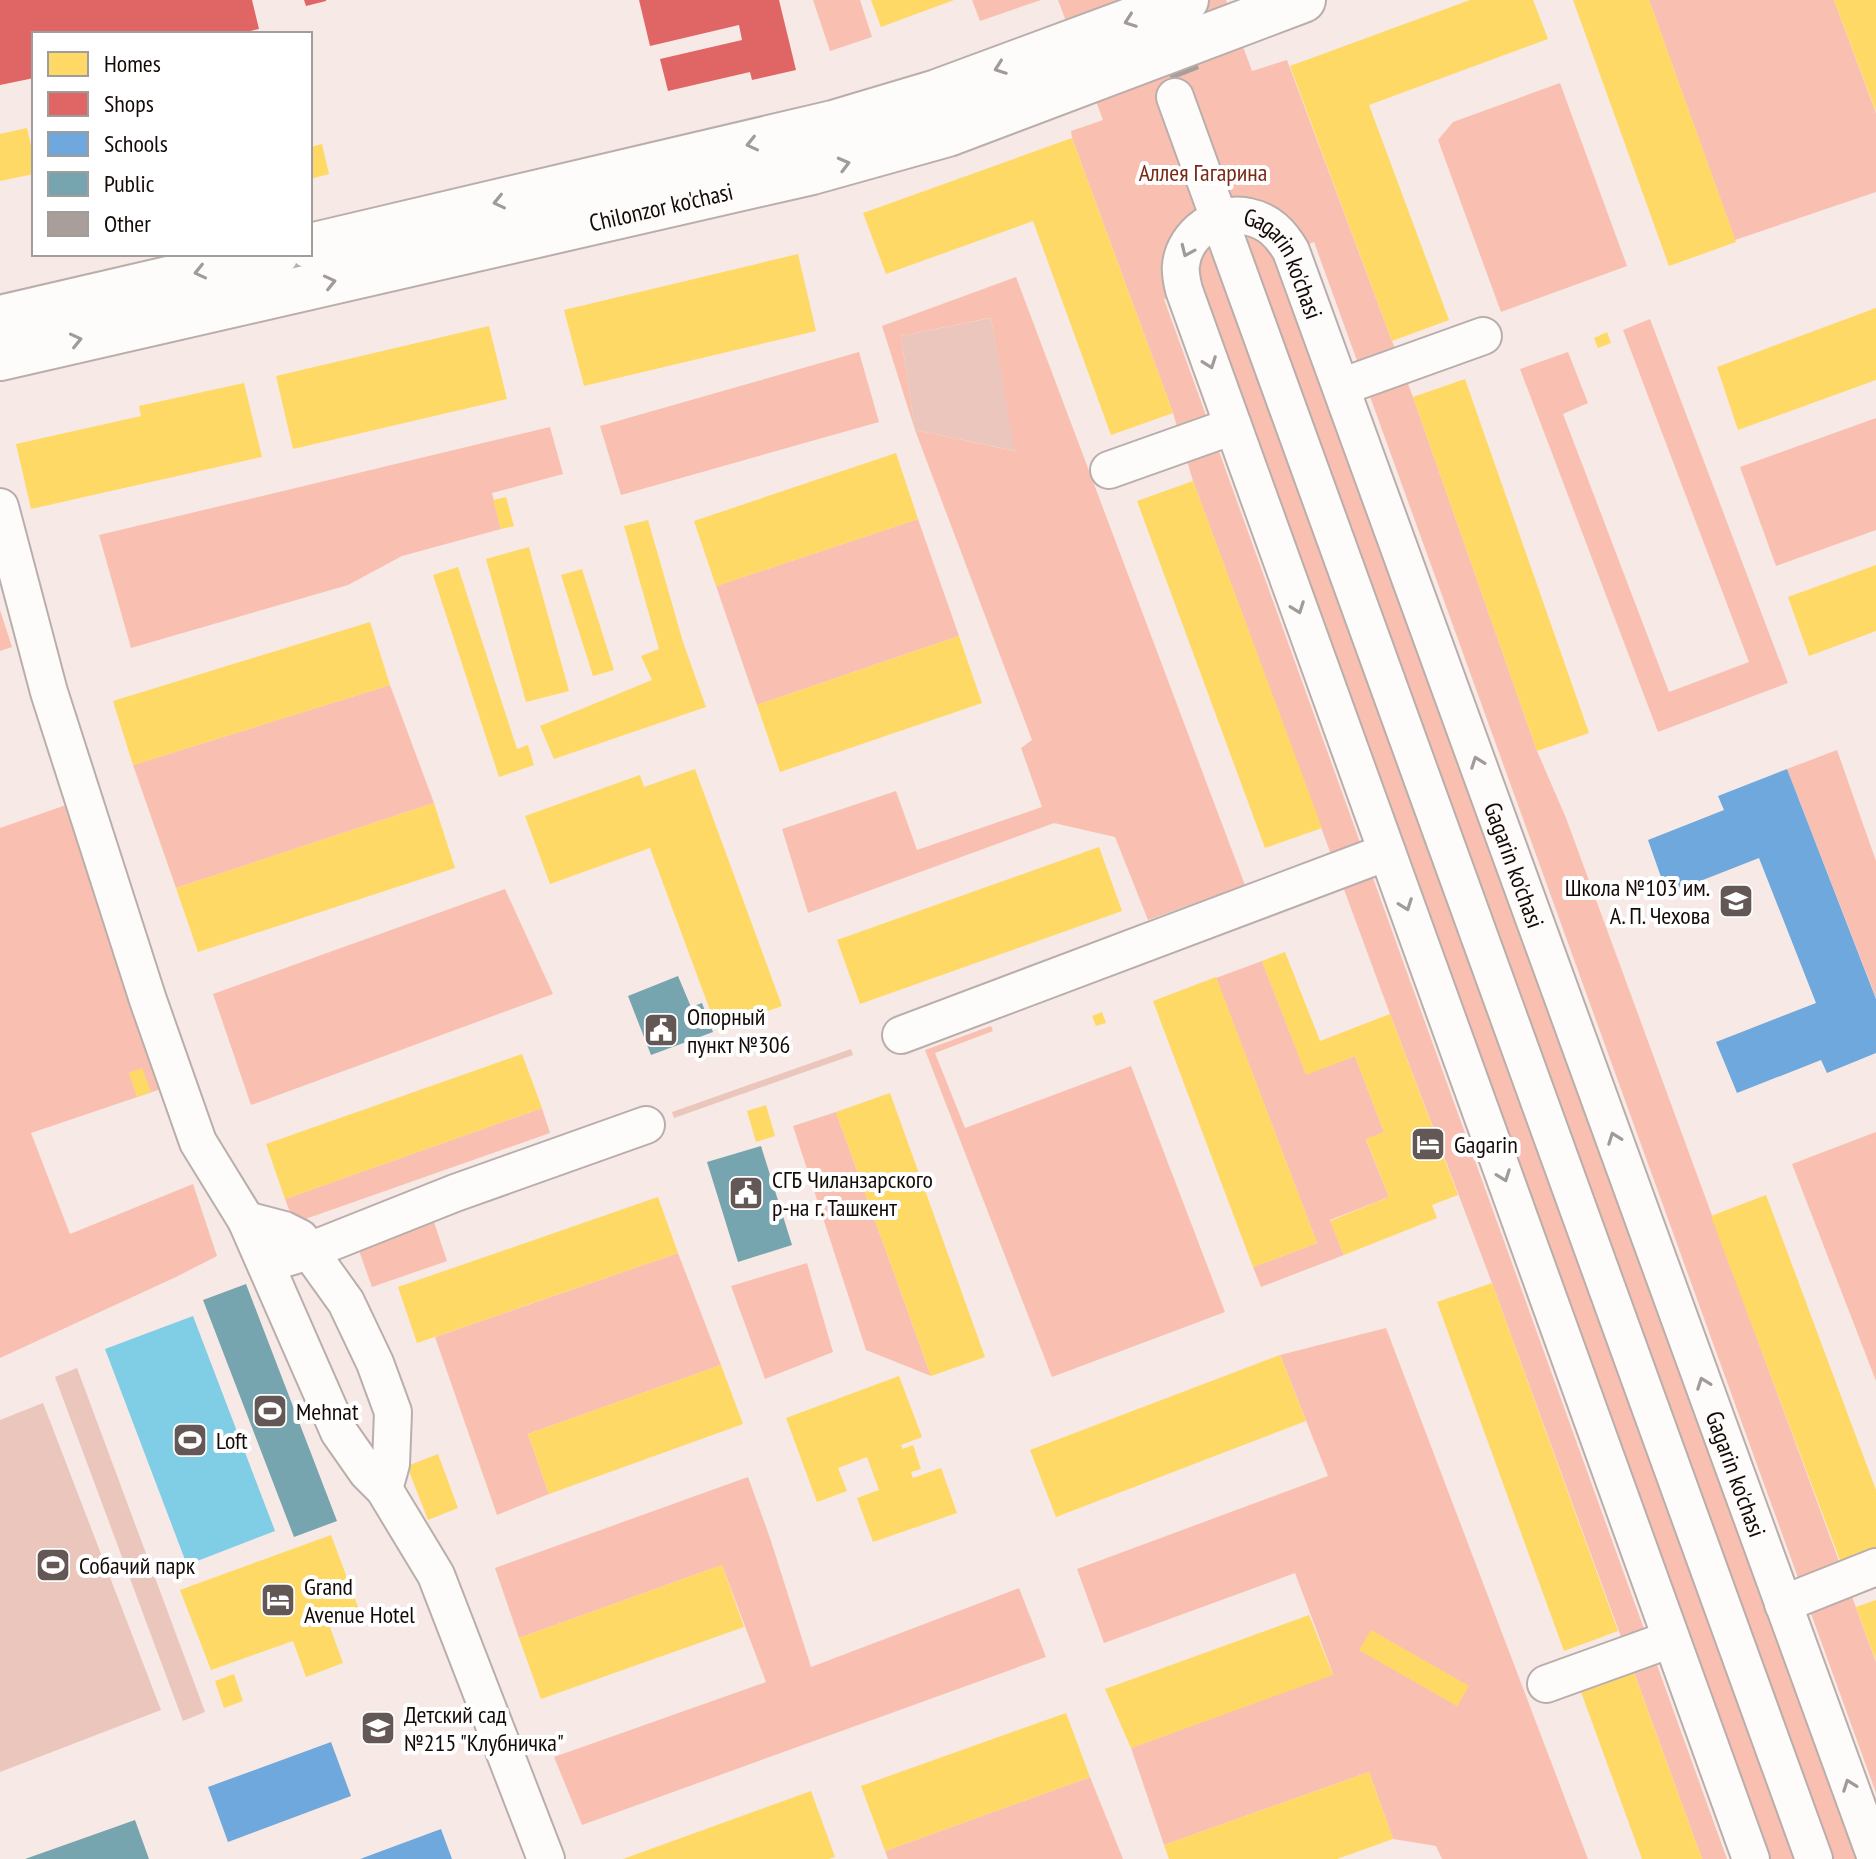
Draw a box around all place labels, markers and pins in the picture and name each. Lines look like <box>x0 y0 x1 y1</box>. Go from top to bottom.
place label: Школа №103 им. А. П. Чехова <box>1565 872 1710 931</box>
school or university icon: Школа №103 им. А. П. Чехова <box>1717 882 1755 920</box>
place label: Опорный пункт №306 <box>687 1001 790 1060</box>
public building icon: Опорный пункт №306 <box>642 1011 680 1049</box>
hotel icon: Gagarin <box>1409 1125 1447 1163</box>
place label: Gagarin <box>1454 1129 1518 1160</box>
place label: СГБ Чиланзарского р-на г. Ташкент <box>772 1164 933 1223</box>
public building icon: СГБ Чиланзарского р-на г. Ташкент <box>727 1174 765 1212</box>
sports icon: Mehnat <box>251 1392 289 1430</box>
place label: Mehnat <box>296 1396 359 1427</box>
sports icon: Loft <box>171 1421 209 1459</box>
place label: Loft <box>216 1425 248 1456</box>
sports icon: Собачий парк <box>34 1546 72 1584</box>
place label: Собачий парк <box>79 1550 196 1581</box>
place label: Grand Avenue Hotel <box>304 1571 415 1630</box>
hotel icon: Grand Avenue Hotel <box>259 1581 297 1619</box>
place label: Детский сад №215 "Клубничка" <box>404 1699 564 1758</box>
school or university icon: Детский сад №215 "Клубничка" <box>359 1709 397 1747</box>

